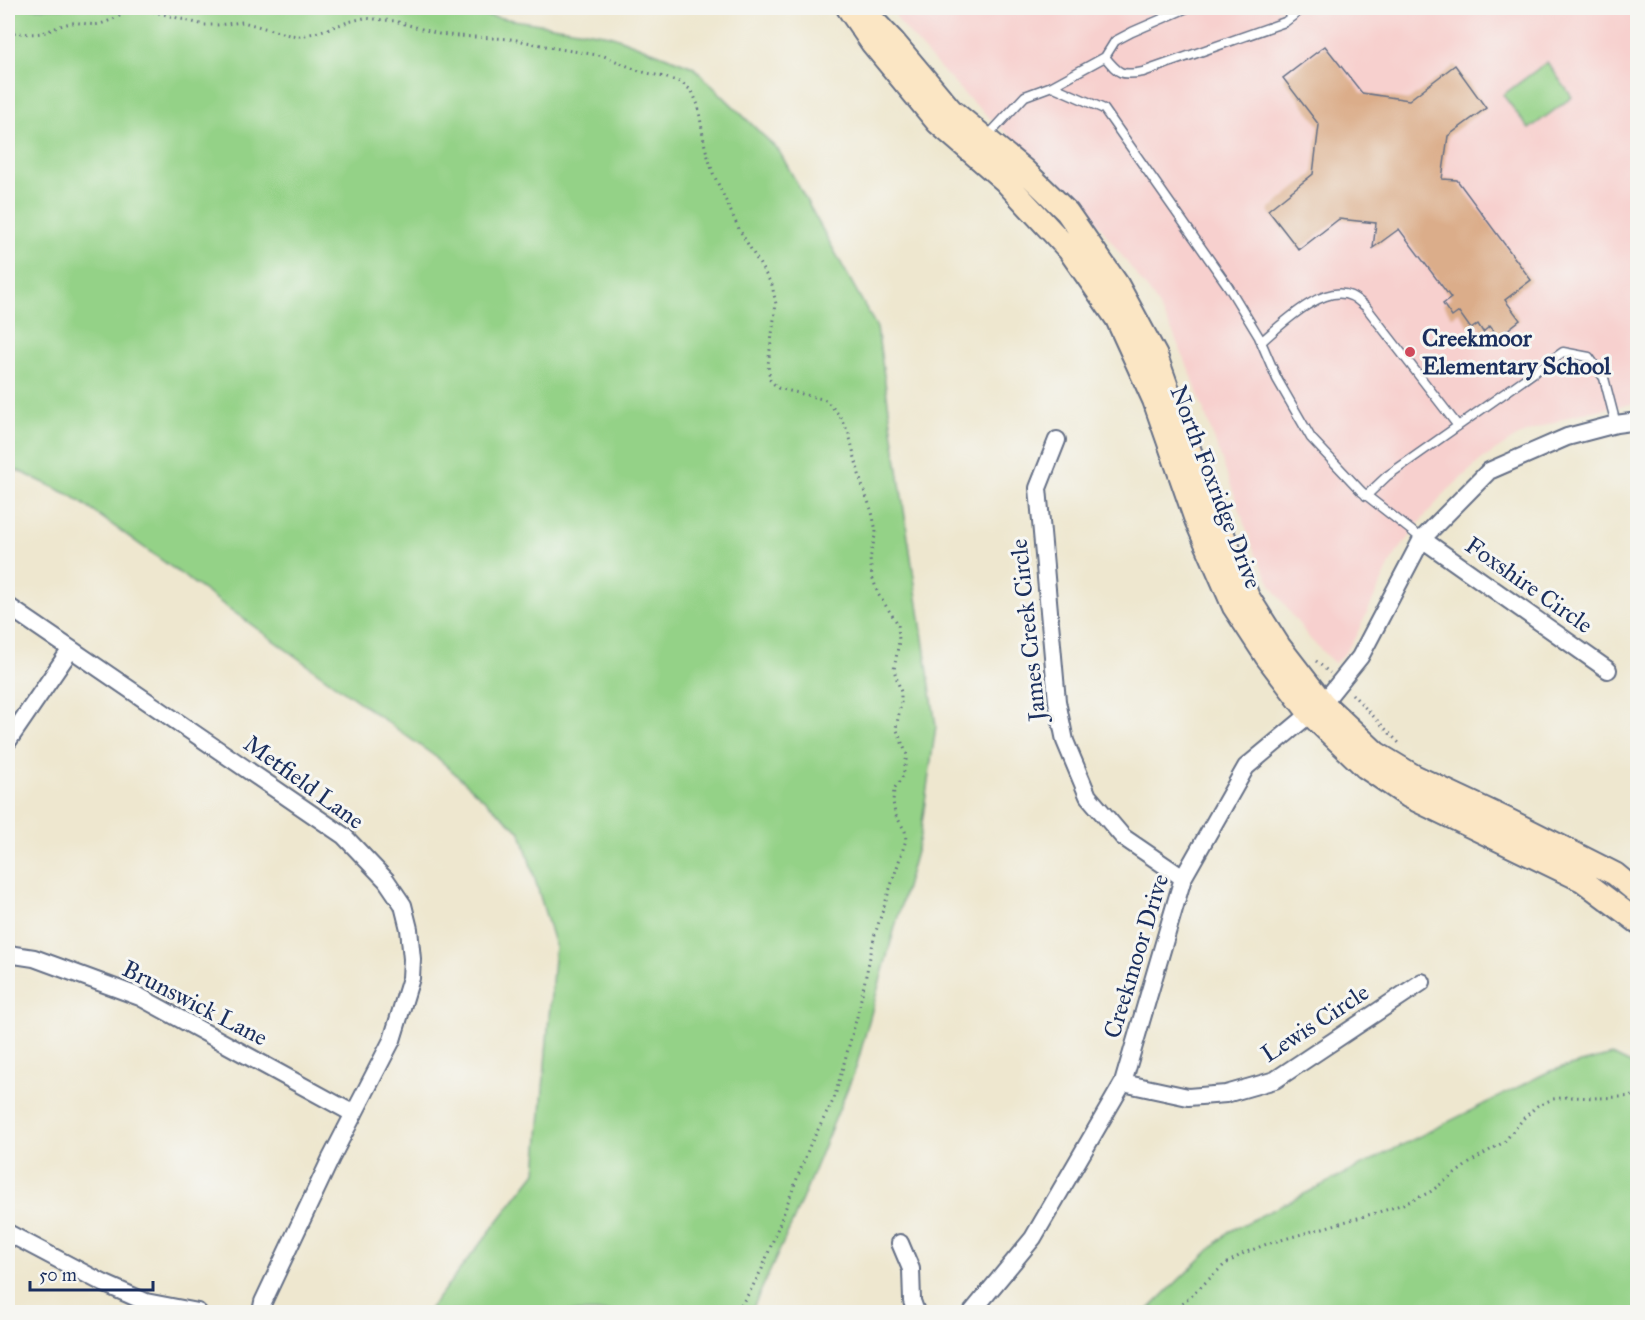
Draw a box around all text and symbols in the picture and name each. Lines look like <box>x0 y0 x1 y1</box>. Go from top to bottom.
place label: Creekmoor Elementary School <box>1422 323 1611 381</box>
marker: Creekmoor Elementary School <box>1403 345 1417 359</box>
street label: North Foxridge Drive <box>1163 381 1269 593</box>
street label: Foxshire Circle <box>1459 530 1599 640</box>
street label: James Creek Circle <box>1004 537 1053 726</box>
street label: Metfield Lane <box>238 728 370 836</box>
street label: Creekmoor Drive <box>1097 870 1175 1042</box>
street label: Brunswick Lane <box>117 954 273 1052</box>
street label: Lewis Circle <box>1256 977 1374 1069</box>
scale bar <box>30 1254 153 1292</box>
text: 50 m <box>39 1264 77 1286</box>

